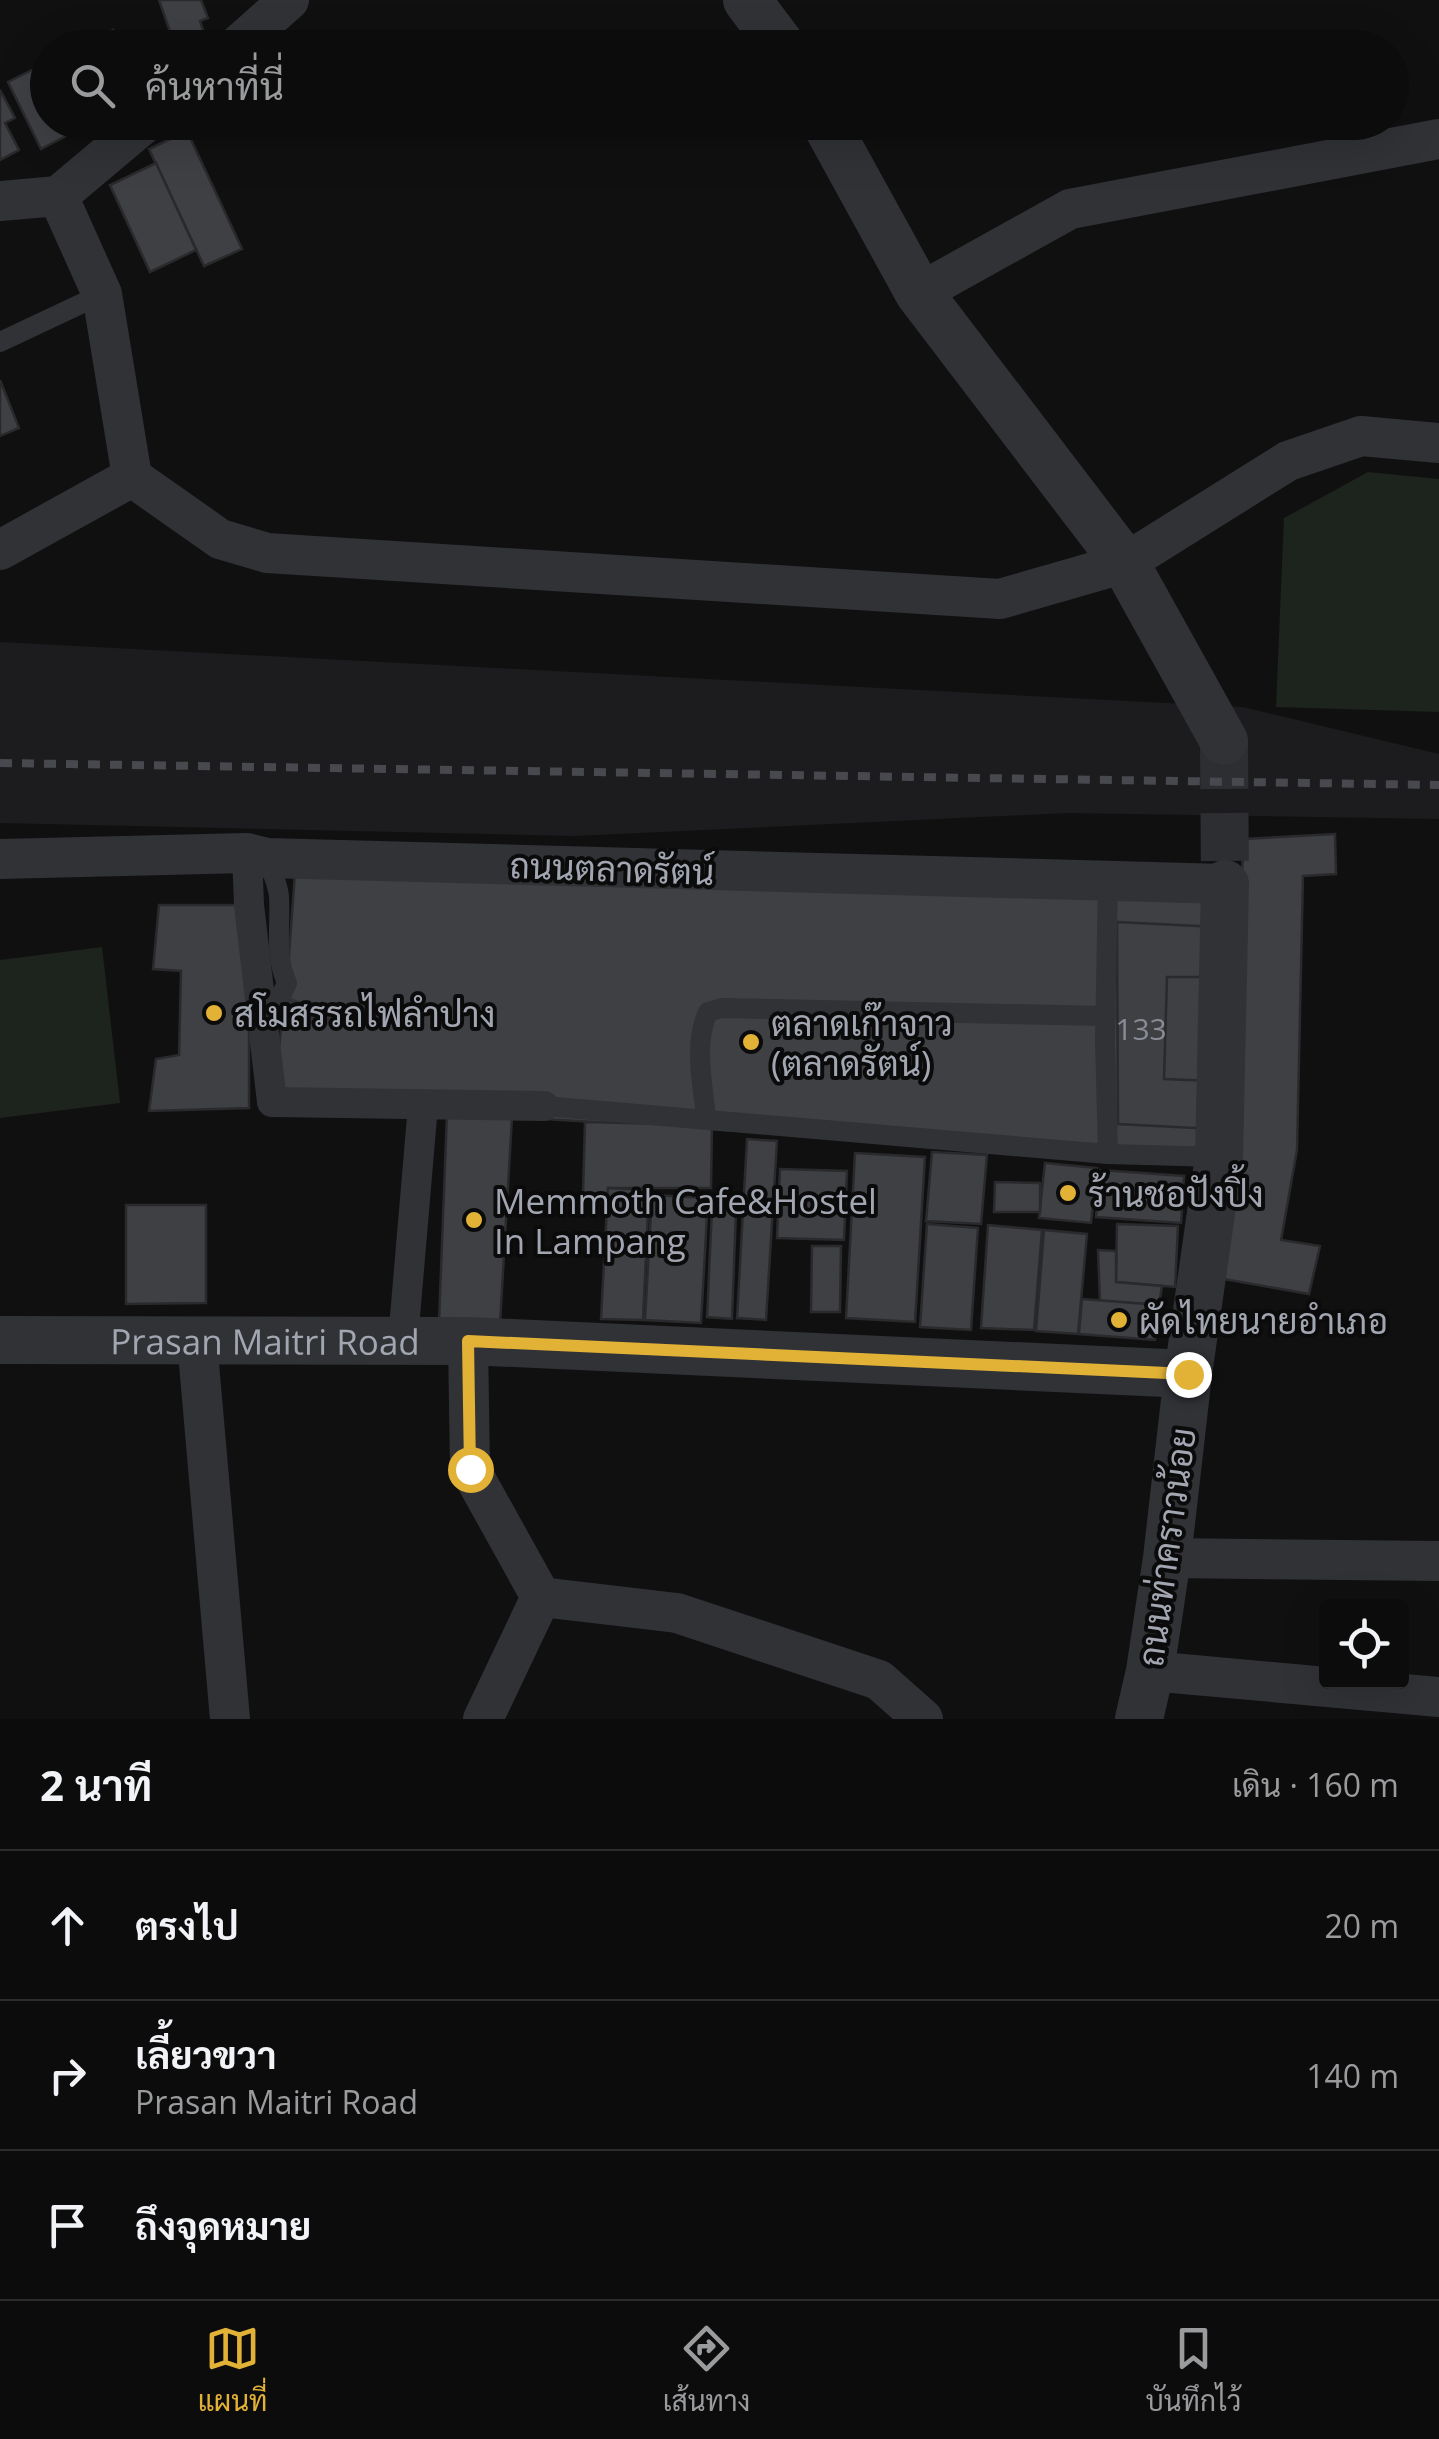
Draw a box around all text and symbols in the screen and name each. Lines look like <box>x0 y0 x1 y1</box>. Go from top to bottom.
search box <box>30 30 1409 140</box>
icon: search <box>65 58 120 113</box>
text: ค้นหาที่นี่ <box>145 59 284 111</box>
street label: ถนนตลาดรัตน์ <box>509 841 715 895</box>
place label: สโมสรรถไฟลำปาง <box>234 990 496 1037</box>
place label: ตลาดเก๊าจาว (ตลาดรัตน์) <box>771 999 953 1086</box>
marker: สโมสรรถไฟลำปาง <box>203 1002 225 1024</box>
house number: 133 <box>1115 1008 1167 1049</box>
marker: ตลาดเก๊าจาว (ตลาดรัตน์) <box>740 1031 762 1053</box>
place label: ร้านชอปังปิ้ง <box>1088 1163 1264 1217</box>
place label: Memmoth Cafe&Hostel In Lampang <box>494 1177 877 1264</box>
marker: ร้านชอปังปิ้ง <box>1057 1182 1079 1204</box>
marker: Memmoth Cafe&Hostel In Lampang <box>463 1209 485 1231</box>
place label: ผัดไทยนายอำเภอ <box>1139 1297 1388 1344</box>
marker: ผัดไทยนายอำเภอ <box>1108 1309 1130 1331</box>
street label: Prasan Maitri Road <box>110 1317 420 1364</box>
route end <box>1166 1352 1212 1398</box>
street label: ถนนท่าคราวน้อย <box>1126 1425 1206 1669</box>
route start <box>448 1447 494 1493</box>
map controls <box>1319 1599 1409 1689</box>
button: locate <box>1319 1599 1409 1689</box>
text: 2 นาที <box>40 1756 152 1813</box>
text: เดิน · 160 m <box>1232 1763 1399 1806</box>
icon: ahead <box>40 1898 95 1953</box>
text: ตรงไป <box>135 1899 239 1951</box>
text: 20 m <box>1324 1904 1399 1947</box>
text: เลี้ยวขวา <box>135 2028 277 2080</box>
icon: right <box>40 2048 95 2103</box>
text: 140 m <box>1306 2054 1399 2097</box>
text: Prasan Maitri Road <box>135 2080 418 2123</box>
icon: arrive <box>40 2198 95 2253</box>
text: ถึงจุดหมาย <box>135 2199 311 2251</box>
tab: แผนที่ <box>198 2321 268 2419</box>
tab: เส้นทาง <box>663 2321 750 2419</box>
tab: บันทึกไว้ <box>1146 2321 1241 2419</box>

